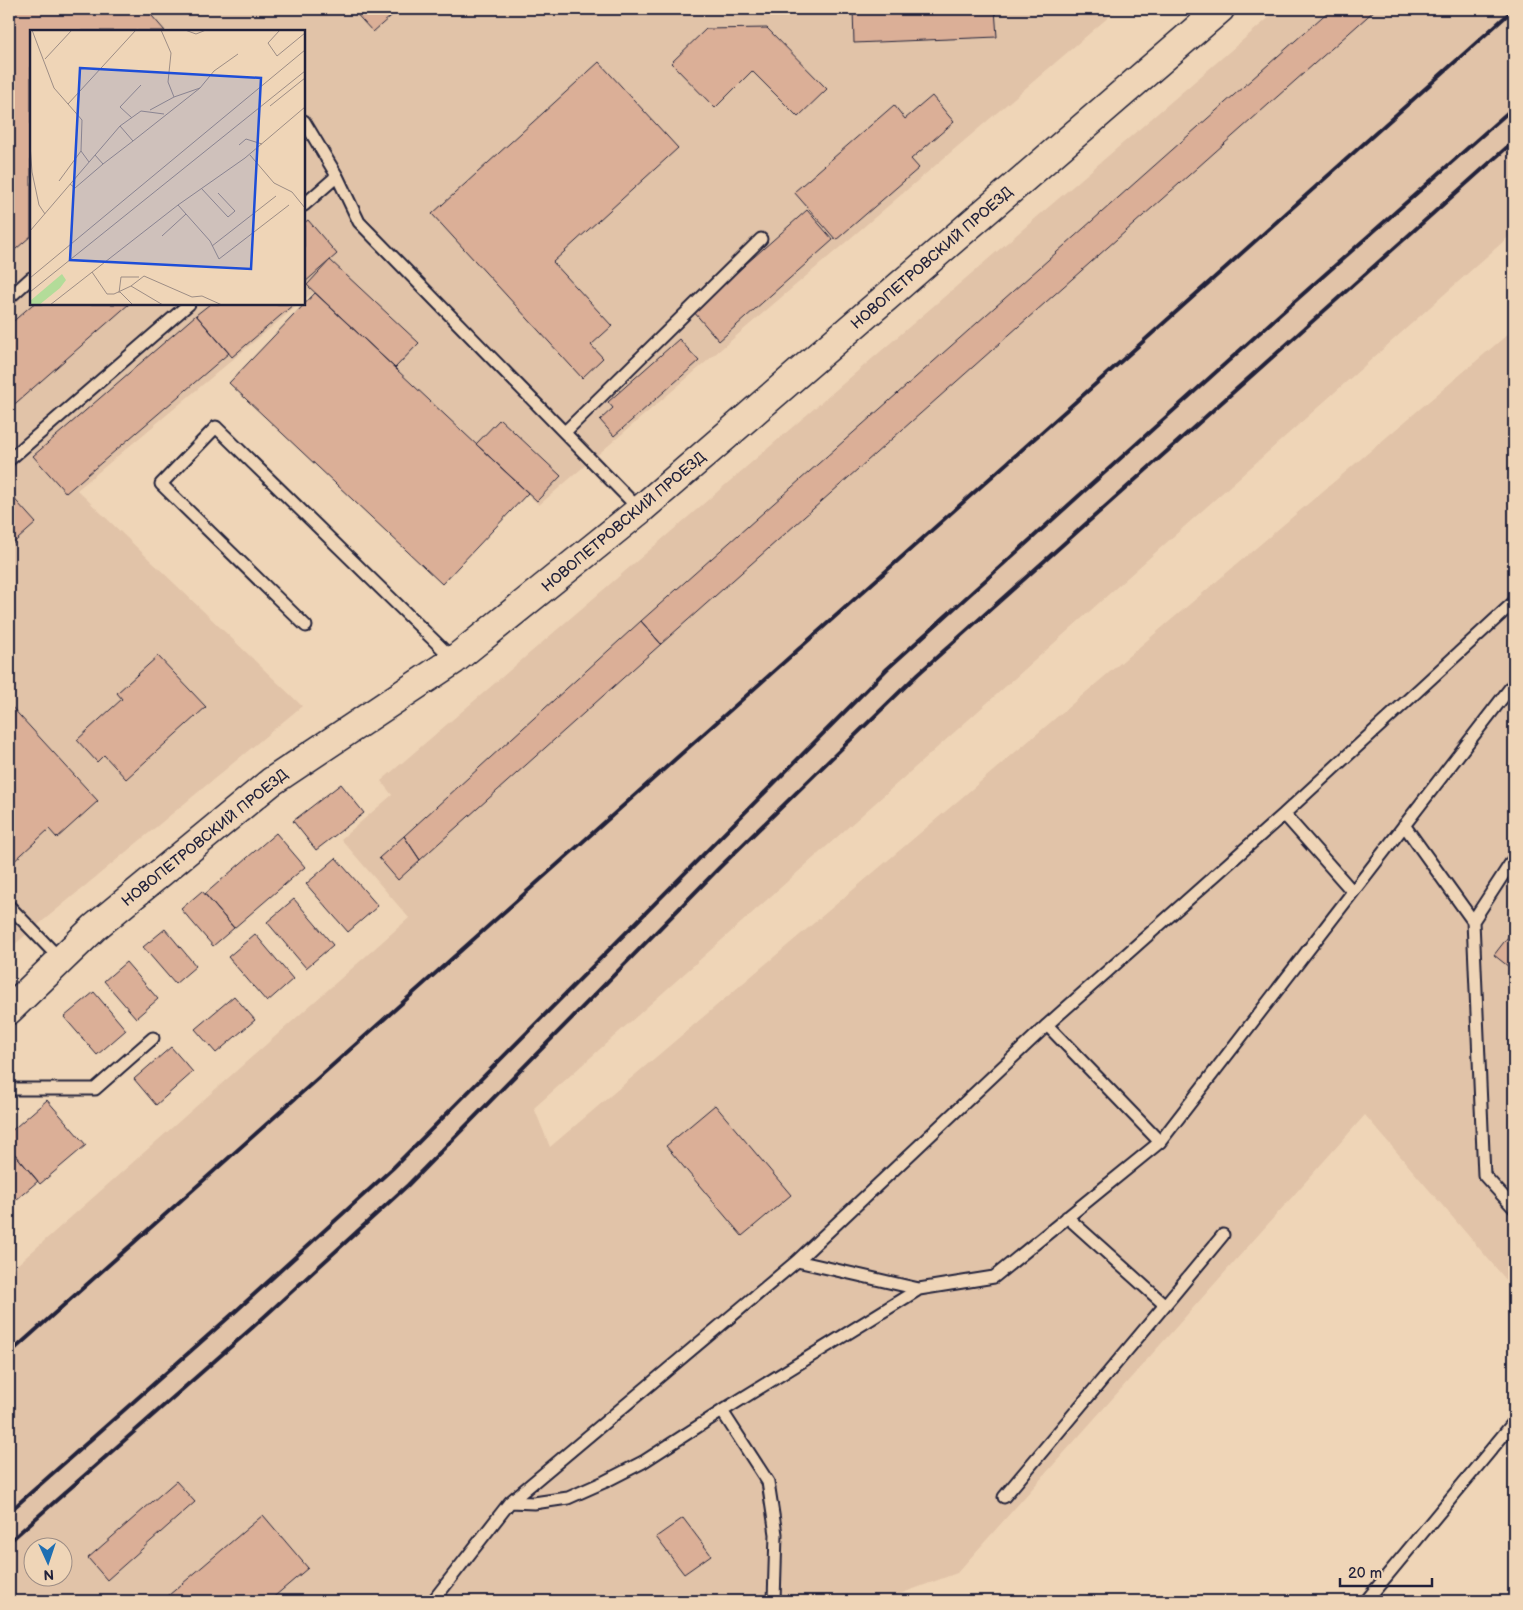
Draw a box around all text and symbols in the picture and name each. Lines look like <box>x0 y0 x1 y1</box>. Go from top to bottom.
inset map <box>30 30 305 305</box>
street label: НОВОПЕТРОВСКИЙ ПРОЕЗД <box>847 182 1017 334</box>
street label: НОВОПЕТРОВСКИЙ ПРОЕЗД <box>538 447 710 596</box>
street label: НОВОПЕТРОВСКИЙ ПРОЕЗД <box>118 765 292 911</box>
north arrow <box>22 1538 72 1588</box>
scale bar <box>1340 1555 1433 1587</box>
text: 20 m <box>1348 1564 1382 1583</box>
text: N <box>43 1566 54 1583</box>

